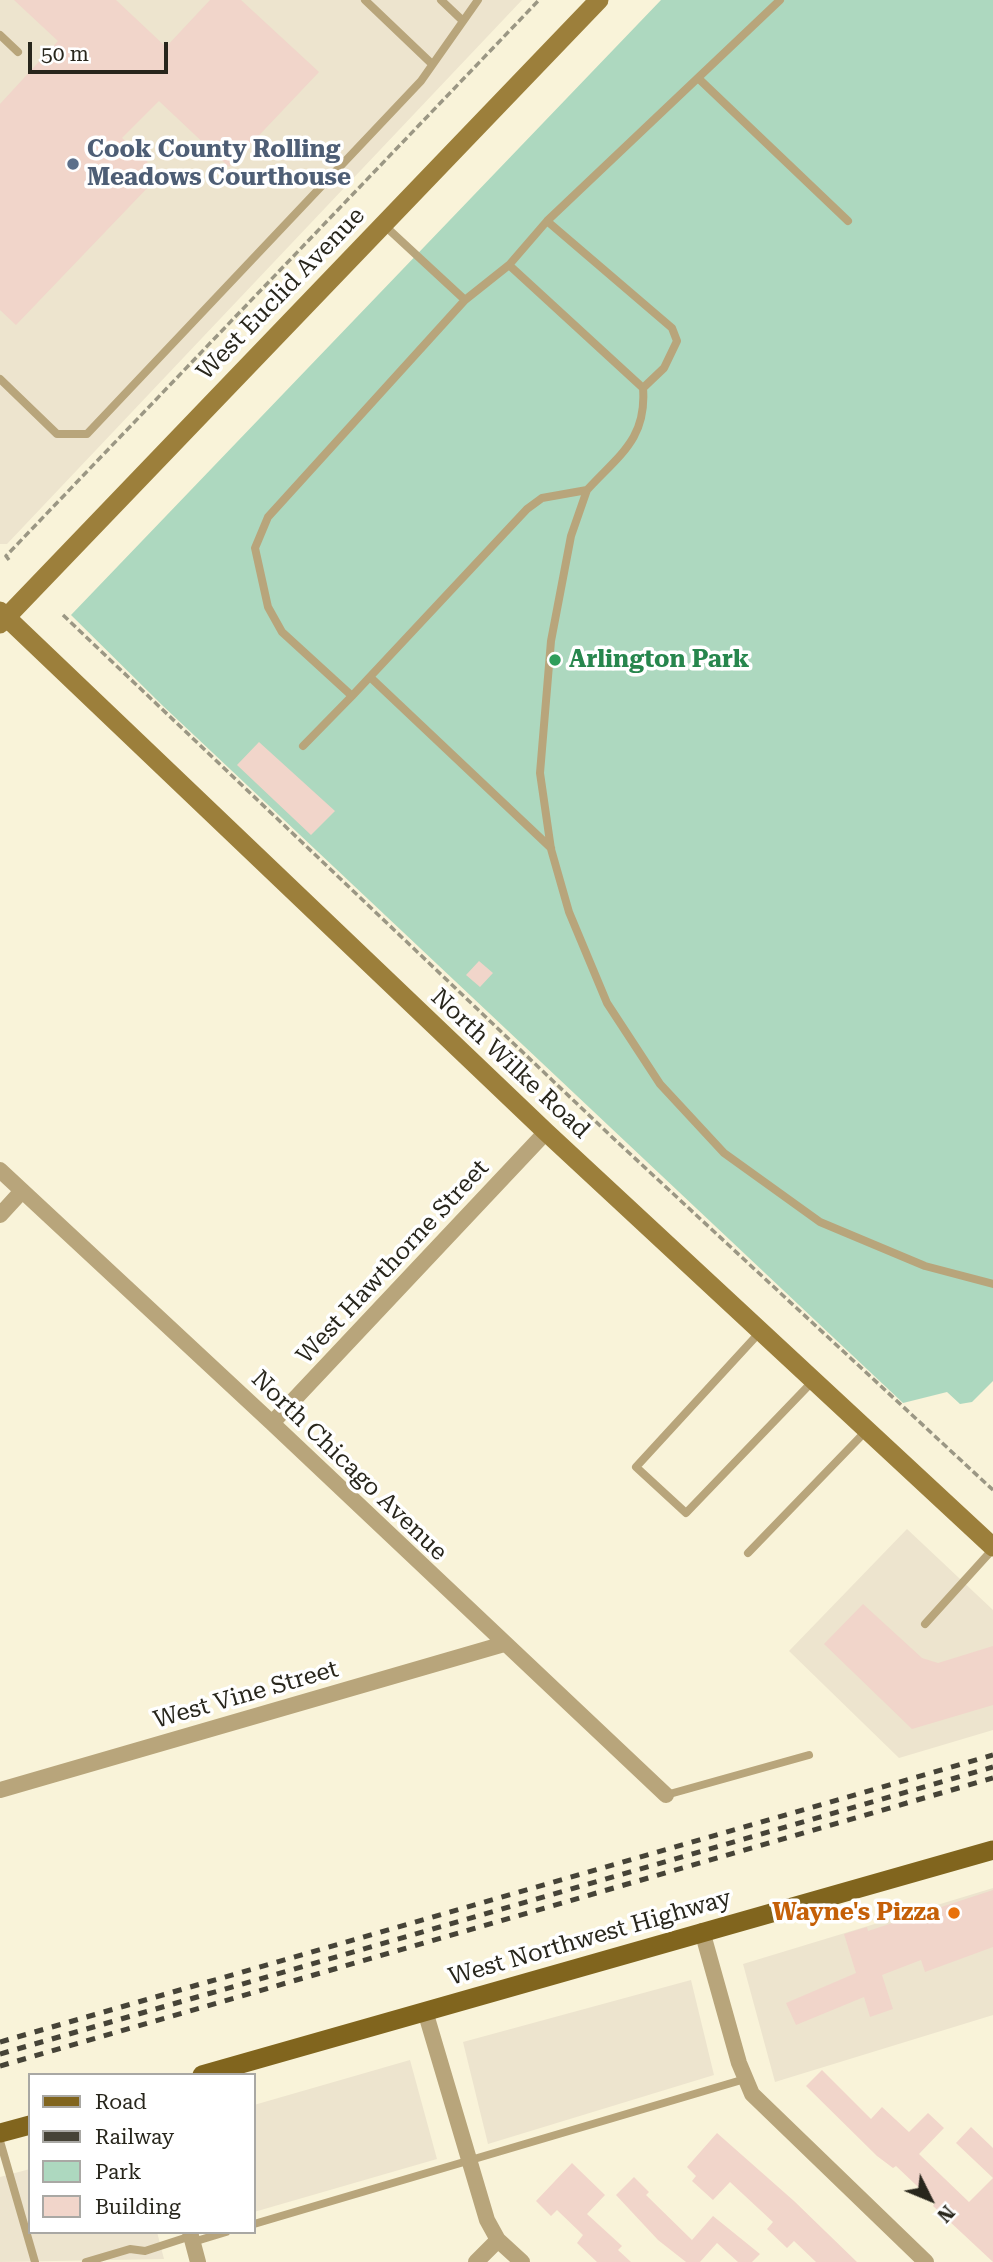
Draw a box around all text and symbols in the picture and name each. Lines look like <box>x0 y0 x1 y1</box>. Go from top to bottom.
scale bar <box>32 28 172 72</box>
text: 50 m <box>41 42 89 66</box>
place label: Cook County Rolling Meadows Courthouse <box>87 136 351 192</box>
marker: Cook County Rolling Meadows Courthouse <box>65 156 81 172</box>
street label: West Euclid Avenue <box>191 202 371 386</box>
place label: Arlington Park <box>569 646 749 674</box>
marker: Arlington Park <box>547 652 563 668</box>
street label: North Wilke Road <box>425 983 595 1145</box>
street label: West Hawthorne Street <box>291 1154 495 1370</box>
street label: North Chicago Avenue <box>245 1365 453 1567</box>
street label: West Vine Street <box>150 1655 342 1735</box>
street label: West Northwest Highway <box>445 1884 735 1992</box>
place label: Wayne's Pizza <box>772 1899 940 1927</box>
marker: Wayne's Pizza <box>946 1905 962 1921</box>
legend <box>28 2073 256 2234</box>
text: Road <box>95 2090 147 2114</box>
text: Railway <box>95 2125 174 2149</box>
text: Park <box>95 2160 141 2184</box>
north arrow <box>895 2164 965 2234</box>
text: Building <box>95 2195 181 2219</box>
text: N <box>932 2200 959 2227</box>

